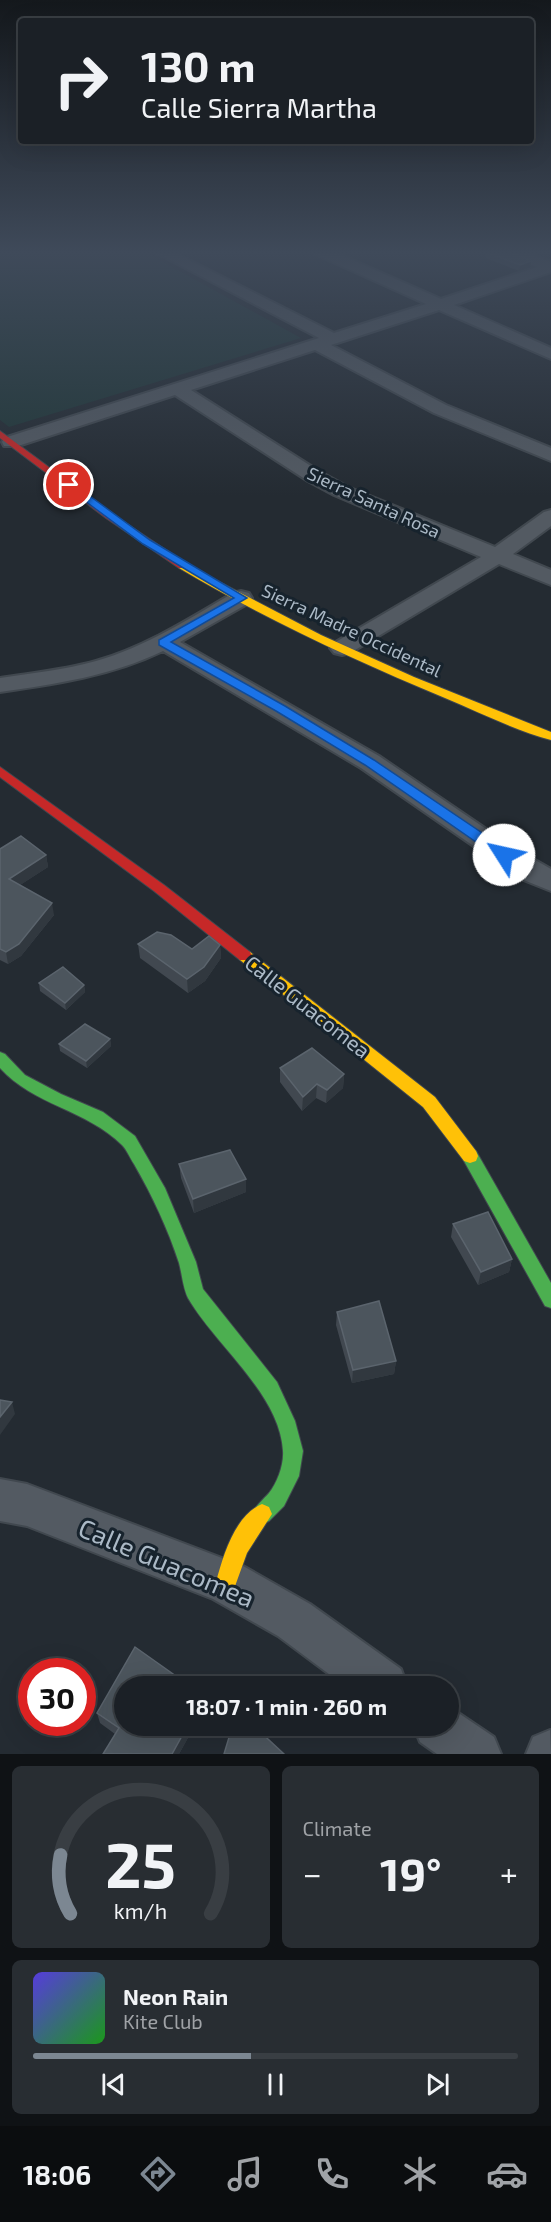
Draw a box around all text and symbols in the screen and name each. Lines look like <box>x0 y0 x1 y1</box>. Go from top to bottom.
text: 130 m <box>141 40 256 90</box>
icon: right <box>42 42 120 120</box>
text: Calle Sierra Martha <box>141 91 377 123</box>
pin <box>43 459 94 510</box>
street label: Sierra Santa Rosa <box>304 462 444 542</box>
icon: arrive <box>52 468 85 501</box>
street label: Sierra Madre Occidental <box>259 579 446 682</box>
position arrow <box>472 823 536 887</box>
street label: Calle Guacomea <box>240 949 376 1063</box>
street label: Calle Guacomea <box>74 1511 260 1613</box>
speed limit sign: 30 <box>18 1658 96 1736</box>
text: 18:07 · 1 min · 260 m <box>186 1693 387 1719</box>
text: Climate <box>303 1816 372 1840</box>
text: 25 <box>105 1826 176 1901</box>
text: 19° <box>380 1846 442 1900</box>
text: − <box>303 1853 322 1893</box>
text: + <box>500 1853 518 1893</box>
text: km/h <box>114 1898 167 1923</box>
text: Neon Rain <box>123 1983 228 2009</box>
text: Kite Club <box>123 2009 203 2033</box>
icon: previous <box>97 2068 130 2101</box>
icon: pause <box>259 2068 292 2101</box>
icon: next <box>421 2068 454 2101</box>
icon: directions <box>137 2153 179 2195</box>
icon: music <box>224 2153 266 2195</box>
icon: phone <box>311 2153 353 2195</box>
icon: climate <box>399 2153 441 2195</box>
icon: car <box>486 2153 528 2195</box>
text: 18:06 <box>23 2158 91 2190</box>

